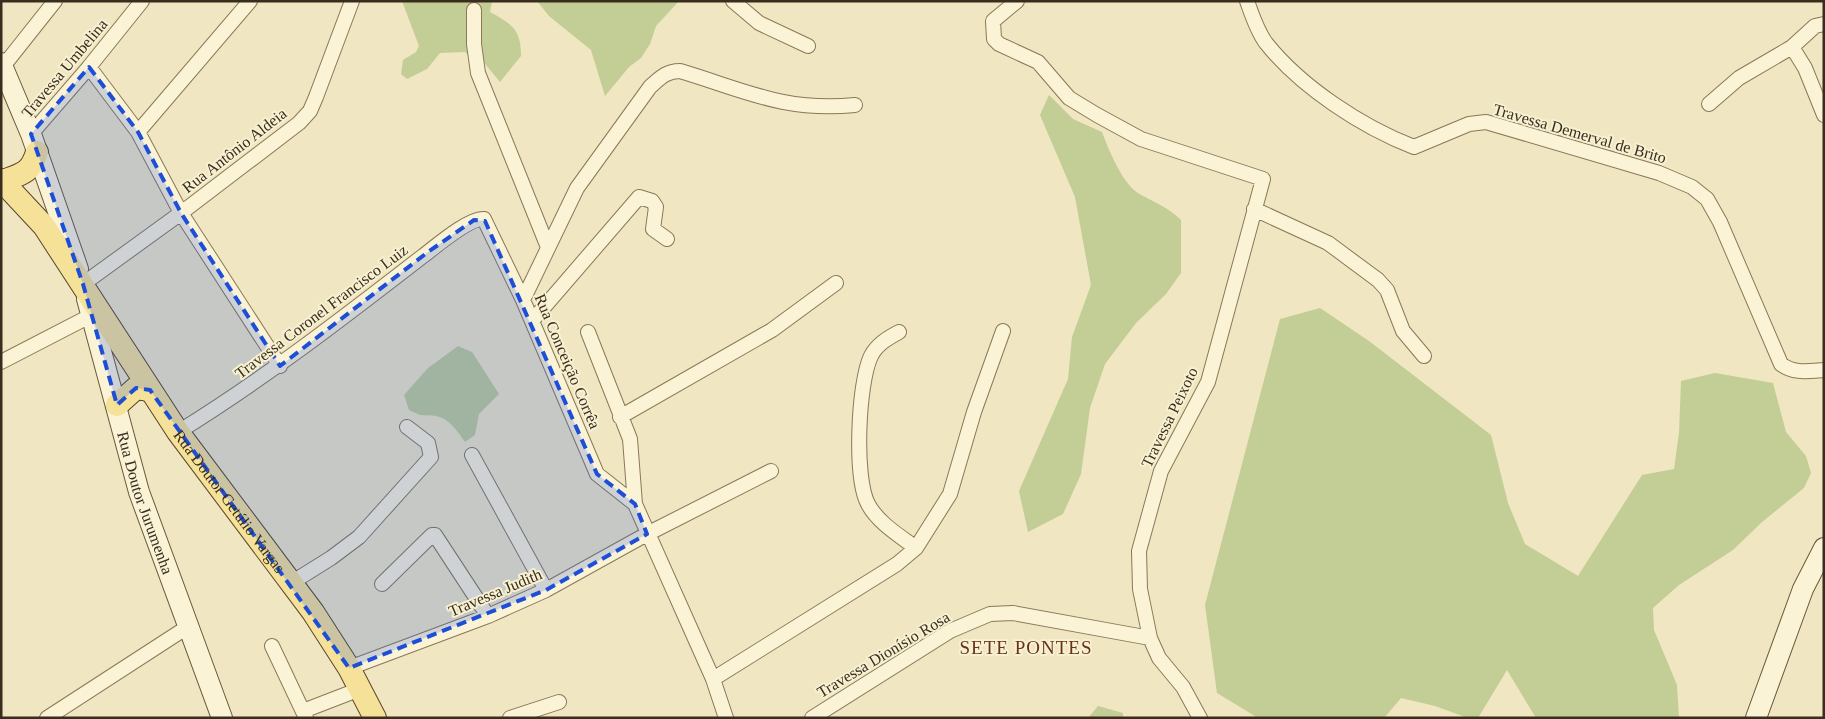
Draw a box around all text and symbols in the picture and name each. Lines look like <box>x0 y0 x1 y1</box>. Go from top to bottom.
street label: Travessa Umbelina <box>18 16 111 121</box>
street label: Travessa Demerval de Brito <box>1491 101 1668 166</box>
street label: Rua Antônio Aldeia <box>179 105 290 196</box>
street label: Travessa Coronel Francisco Luiz <box>232 241 411 382</box>
street label: Rua Conceição Corrêa <box>531 291 604 432</box>
street label: Travessa Peixoto <box>1138 364 1201 470</box>
street label: Rua Doutor Getúlio Vargas <box>170 427 288 576</box>
street label: Rua Doutor Jurumenha <box>114 430 176 577</box>
street label: Travessa Judith <box>446 565 544 620</box>
street label: Travessa Dionísio Rosa <box>814 608 953 701</box>
district label: SETE PONTES <box>960 637 1092 658</box>

